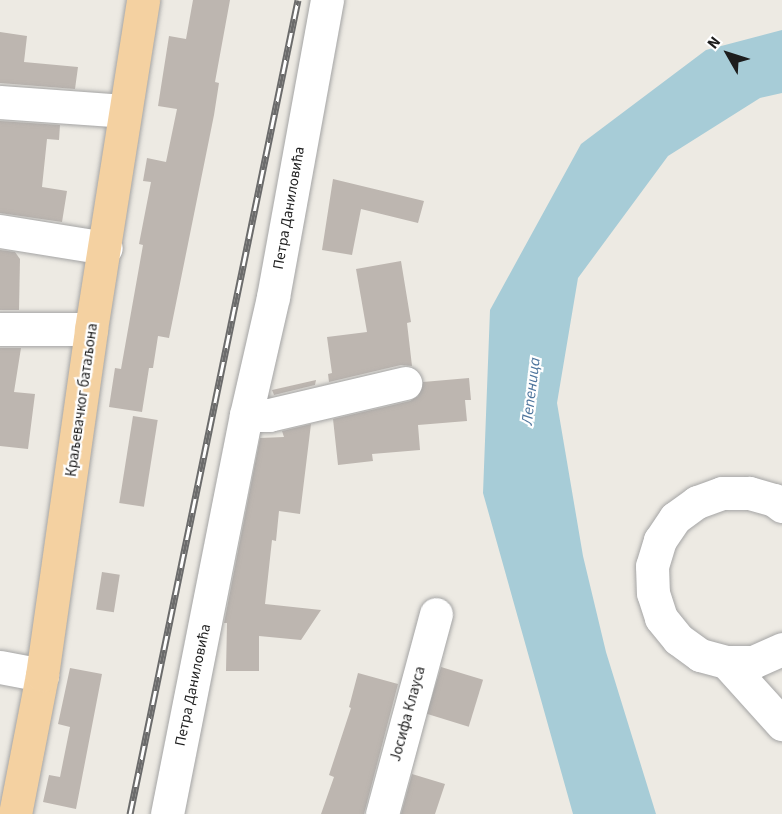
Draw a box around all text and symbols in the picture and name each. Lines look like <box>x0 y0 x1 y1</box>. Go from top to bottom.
north arrow <box>698 24 758 84</box>
text: N <box>702 32 726 54</box>
street label: Петра Даниловића <box>269 145 309 271</box>
street label: Краљевачког батаљона <box>62 322 102 478</box>
water label: Лепеница <box>517 356 545 426</box>
street label: Петра Даниловића <box>171 622 215 748</box>
street label: Јосифа Клауса <box>387 664 429 764</box>

